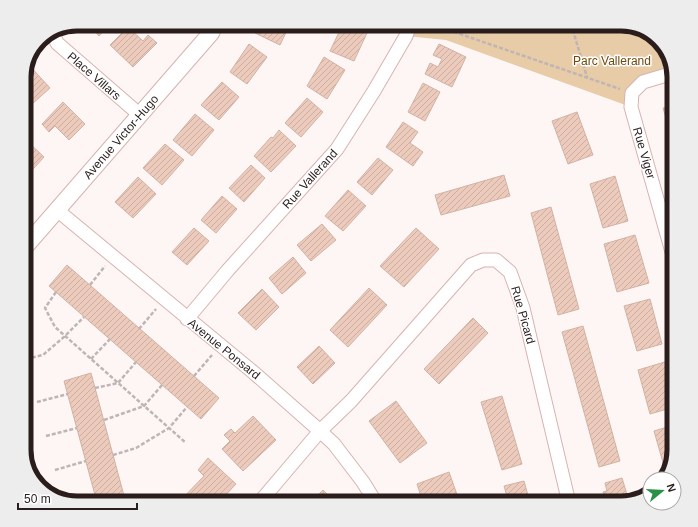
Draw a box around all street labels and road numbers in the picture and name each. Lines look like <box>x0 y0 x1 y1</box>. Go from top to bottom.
street label: Place Villars <box>65 49 123 103</box>
street label: Avenue Victor-Hugo <box>81 92 162 182</box>
street label: Rue Viger <box>630 126 658 180</box>
street label: Rue Vallerand <box>280 146 340 212</box>
street label: Rue Picard <box>508 285 538 345</box>
street label: Avenue Ponsard <box>185 316 263 382</box>

